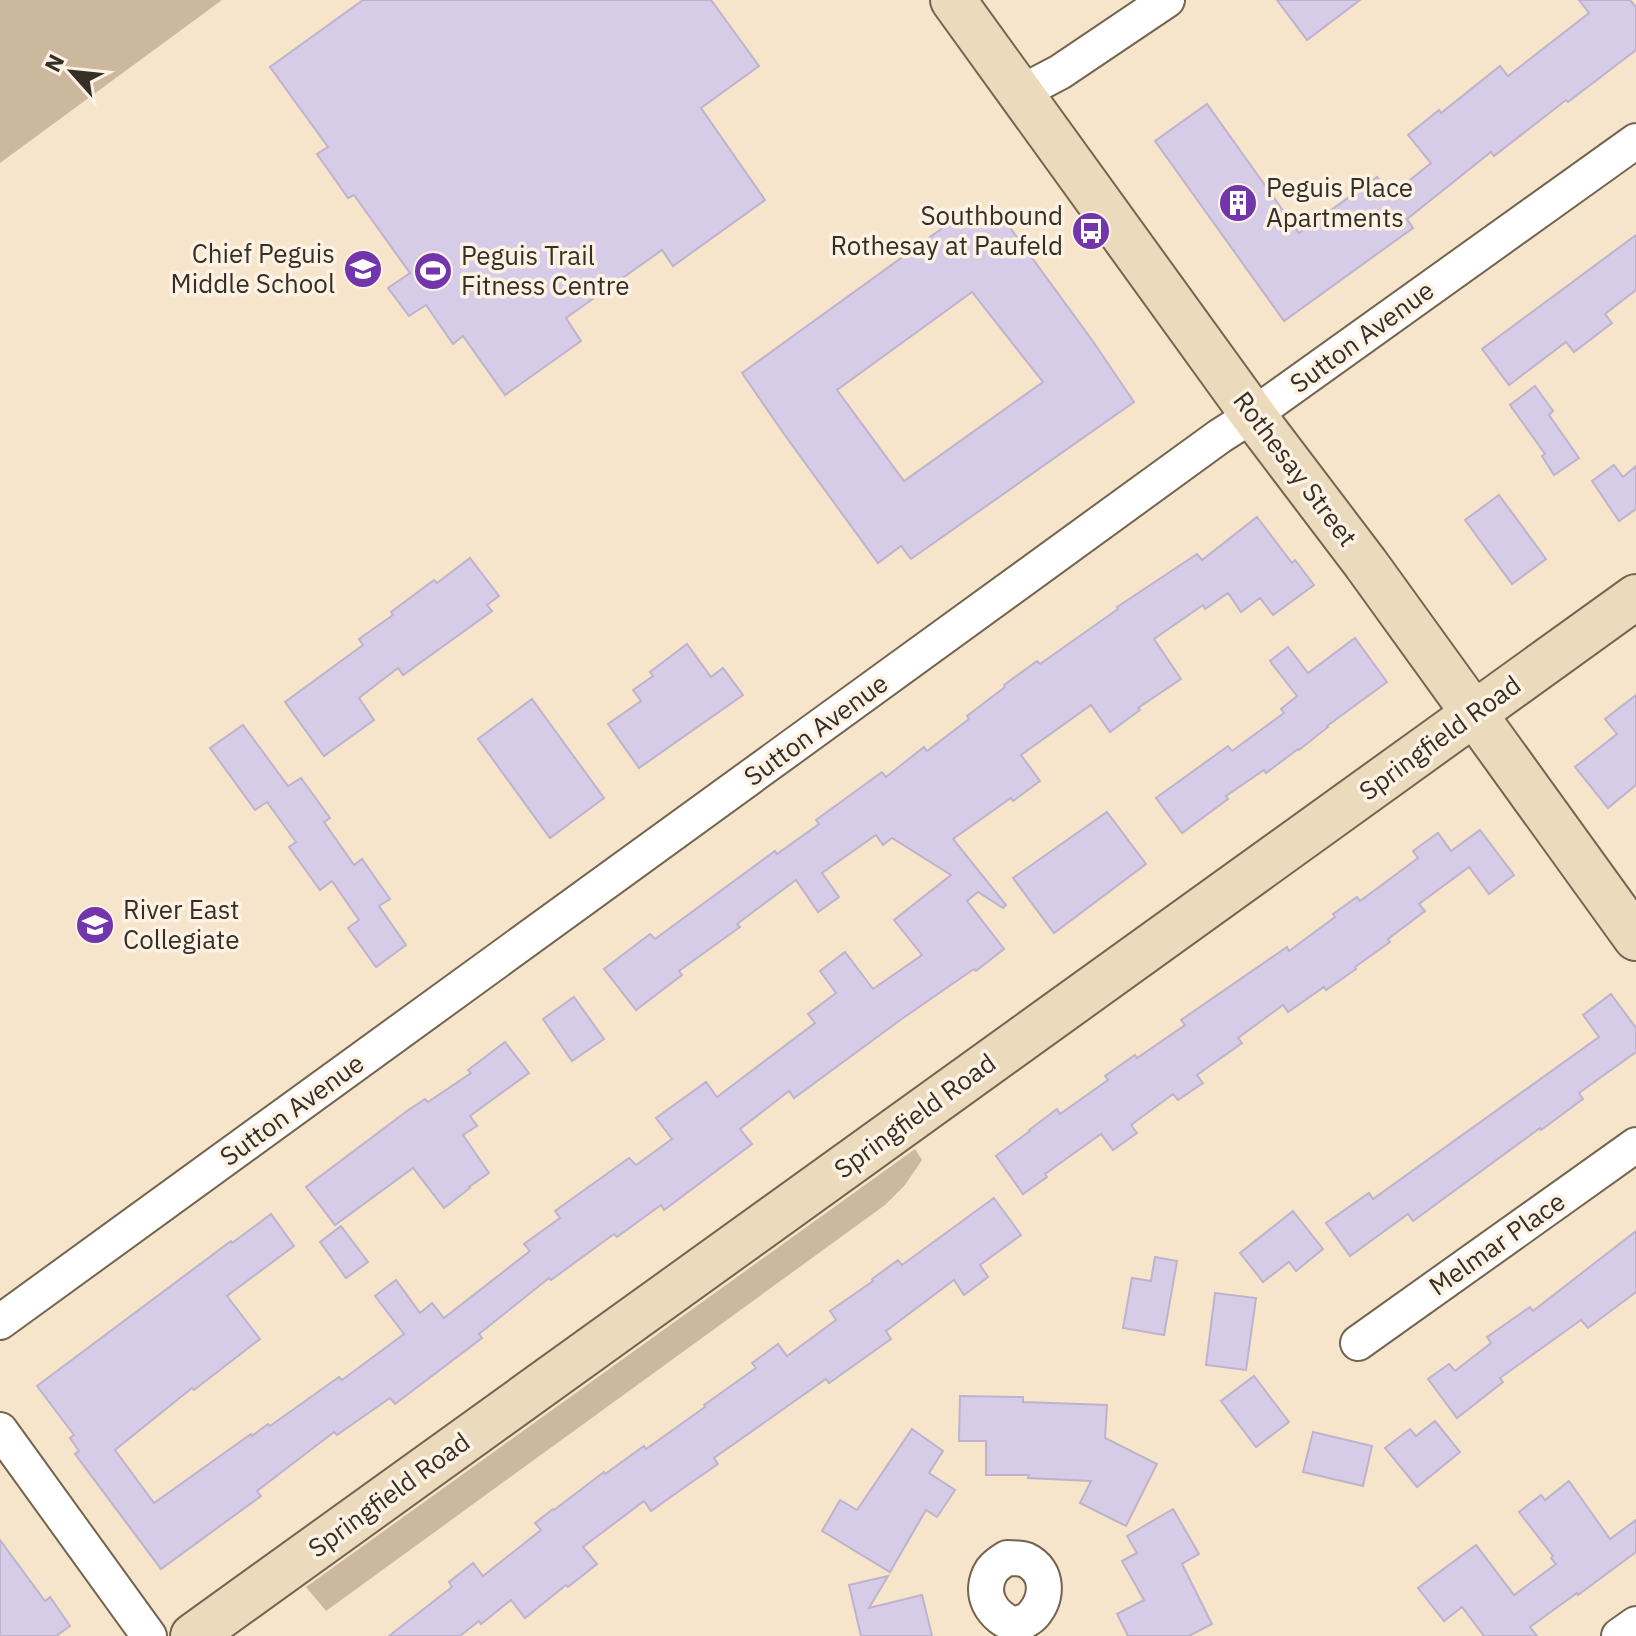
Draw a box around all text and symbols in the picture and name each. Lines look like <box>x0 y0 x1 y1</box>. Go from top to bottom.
north arrow <box>32 32 112 112</box>
text: N <box>37 49 70 76</box>
place label: Peguis Place Apartments <box>1266 170 1413 234</box>
building icon: Peguis Place Apartments <box>1217 182 1259 224</box>
place label: Southbound Rothesay at Paufeld <box>830 198 1063 262</box>
bus stop icon: Southbound Rothesay at Paufeld <box>1070 210 1112 252</box>
place label: Chief Peguis Middle School <box>171 236 335 300</box>
place label: Peguis Trail Fitness Centre <box>461 238 630 302</box>
school or university icon: Chief Peguis Middle School <box>342 248 384 290</box>
sports icon: Peguis Trail Fitness Centre <box>412 250 454 292</box>
street label: Sutton Avenue <box>1283 272 1440 400</box>
street label: Rothesay Street <box>1226 384 1365 553</box>
street label: Sutton Avenue <box>737 665 894 793</box>
street label: Springfield Road <box>1352 667 1527 807</box>
place label: River East Collegiate <box>123 892 239 956</box>
school or university icon: River East Collegiate <box>74 904 116 946</box>
street label: Sutton Avenue <box>213 1045 370 1173</box>
street label: Springfield Road <box>827 1045 1002 1185</box>
street label: Melmar Place <box>1422 1184 1571 1303</box>
street label: Springfield Road <box>301 1424 476 1564</box>

